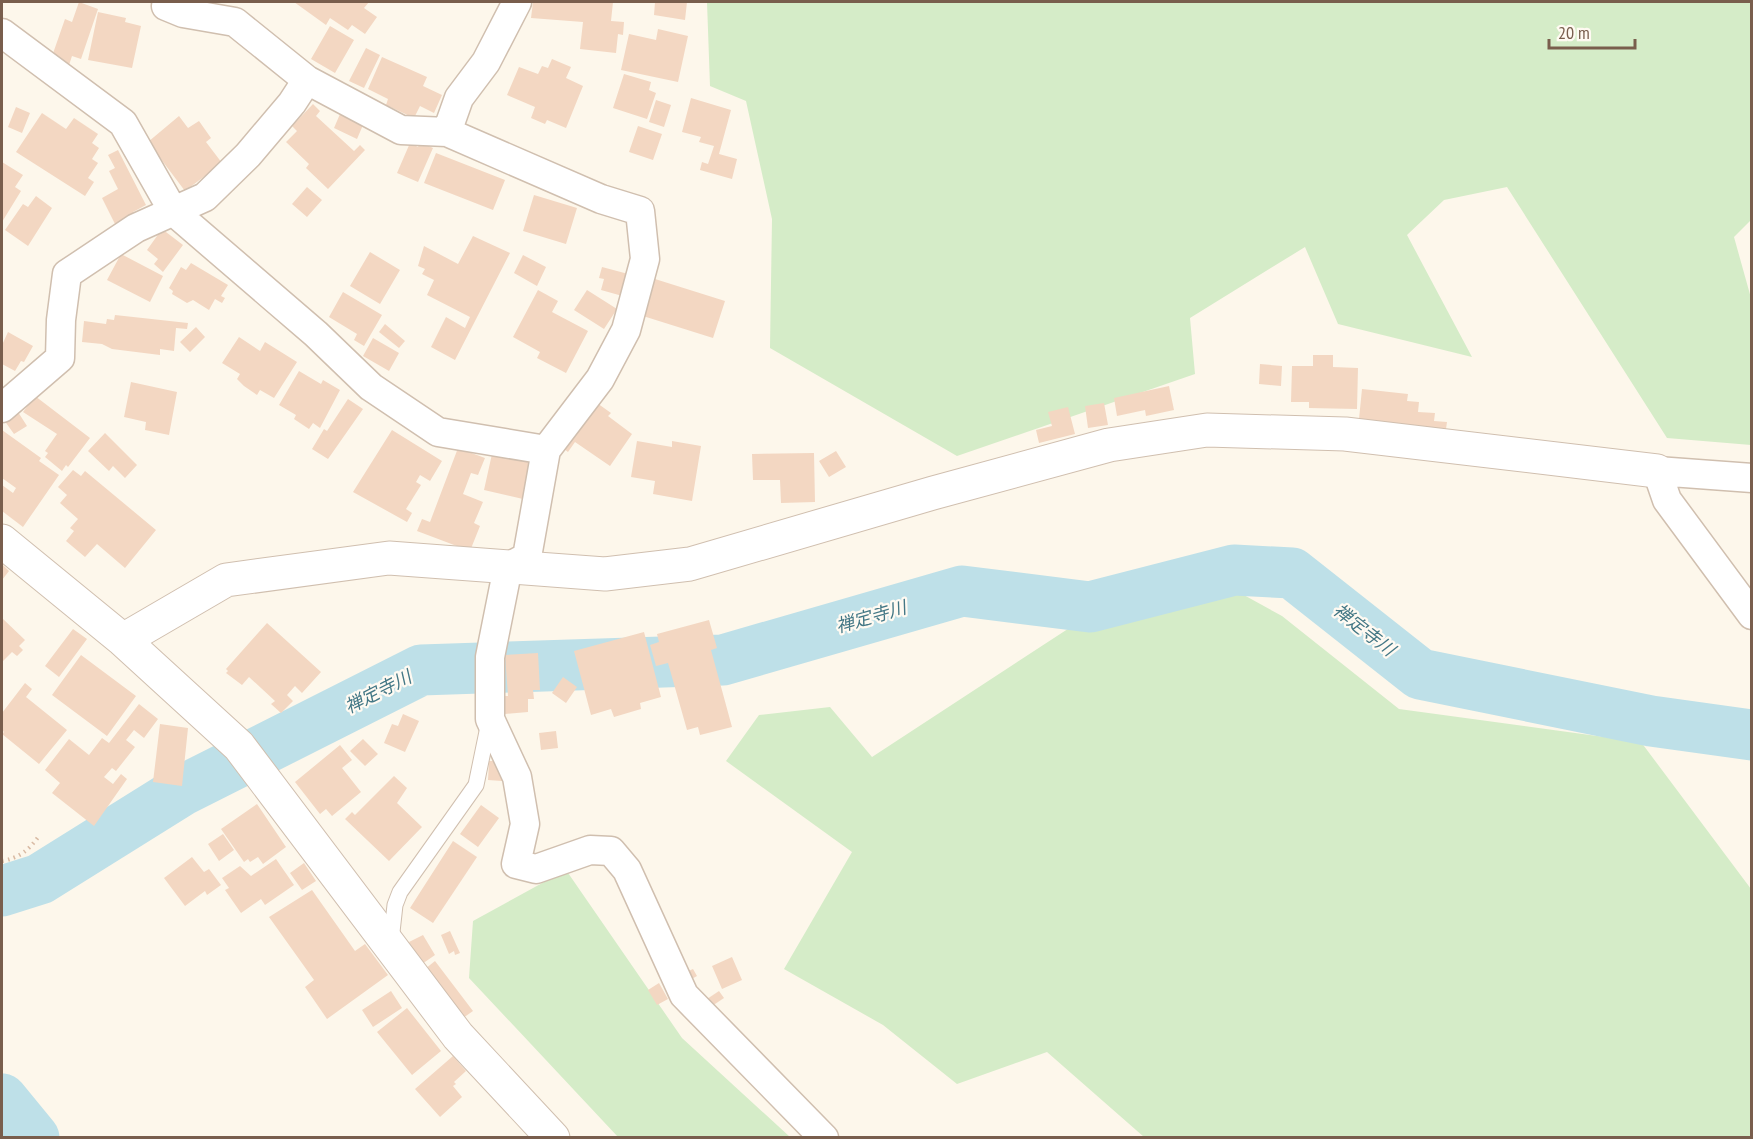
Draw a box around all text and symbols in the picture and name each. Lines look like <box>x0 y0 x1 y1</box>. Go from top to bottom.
scale bar <box>1549 12 1634 50</box>
text: 20 m <box>1558 21 1590 44</box>
water label: 禅定寺川 <box>833 595 911 637</box>
water label: 禅定寺川 <box>1329 598 1401 662</box>
water label: 禅定寺川 <box>340 664 417 718</box>

